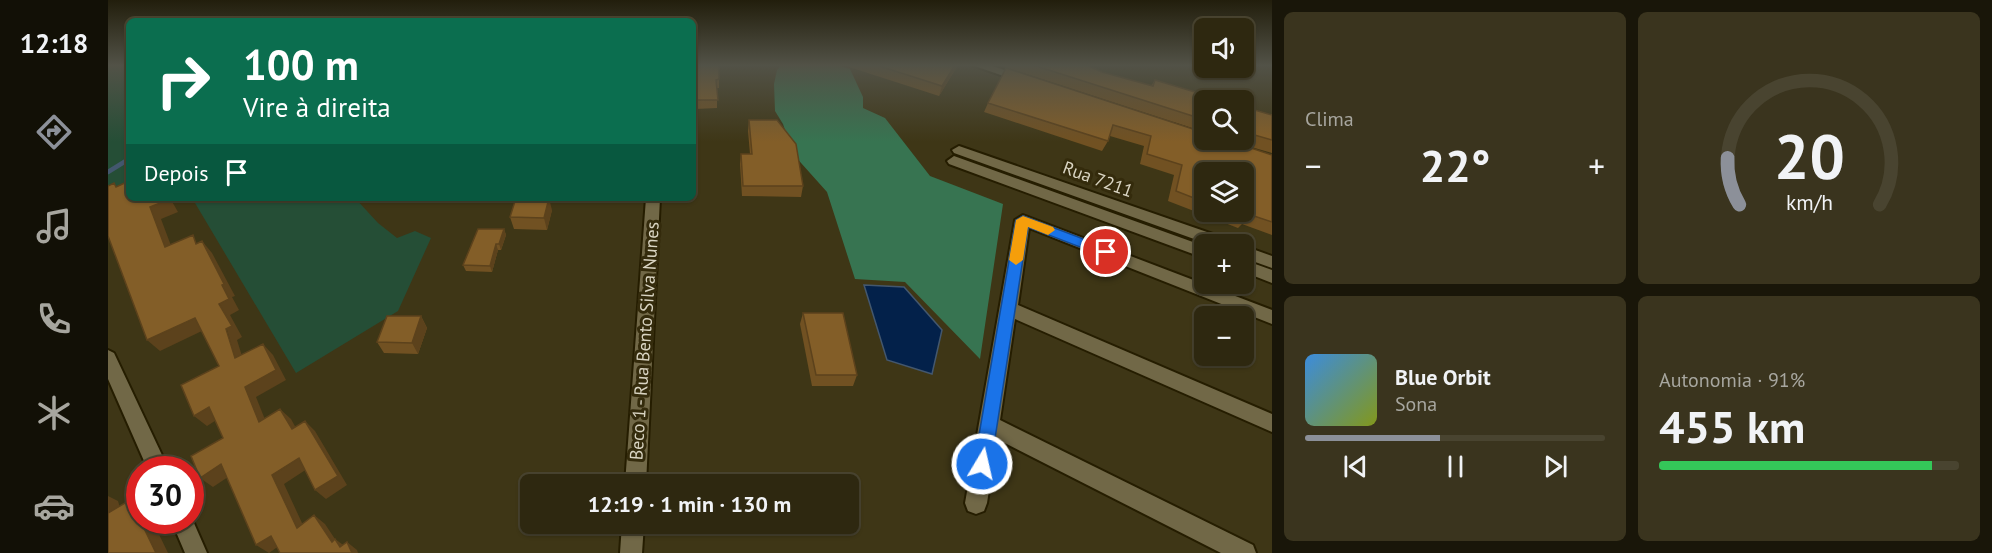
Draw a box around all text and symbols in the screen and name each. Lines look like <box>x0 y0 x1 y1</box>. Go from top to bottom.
map controls <box>1194 18 1254 366</box>
button: sound <box>1194 18 1254 78</box>
text: 12:18 <box>20 26 88 60</box>
text: 100 m <box>243 37 359 92</box>
icon: right <box>144 42 222 120</box>
text: Vire à direita <box>243 90 391 124</box>
button: search <box>1194 90 1254 150</box>
text: Clima <box>1305 106 1354 132</box>
icon: directions <box>33 111 75 153</box>
text: 20 <box>1774 115 1844 196</box>
text: 22° <box>1420 136 1490 194</box>
text: − <box>1305 144 1322 187</box>
text: + <box>1588 144 1605 187</box>
icon: arrive <box>220 156 253 189</box>
street label: Rua 7211 <box>1060 156 1136 202</box>
text: Depois <box>144 159 208 187</box>
button: layers <box>1194 162 1254 222</box>
text: km/h <box>1785 188 1832 216</box>
icon: music <box>33 205 75 247</box>
street label: Beco 1 - Rua Bento Silva Nunes <box>624 221 664 461</box>
pin <box>1080 226 1131 277</box>
button: + <box>1194 234 1254 294</box>
icon: arrive <box>1089 235 1122 268</box>
icon: phone <box>33 298 75 340</box>
button: − <box>1194 306 1254 366</box>
text: Blue Orbit <box>1395 363 1491 391</box>
text: Autonomia · 91% <box>1659 367 1805 393</box>
text: Sona <box>1395 391 1437 417</box>
icon: climate <box>33 392 75 434</box>
text: 455 km <box>1659 397 1805 455</box>
position arrow <box>950 432 1014 496</box>
icon: previous <box>1339 450 1372 483</box>
icon: pause <box>1439 450 1472 483</box>
icon: next <box>1539 450 1572 483</box>
speed limit sign: 30 <box>126 456 204 534</box>
icon: car <box>33 485 75 527</box>
text: 12:19 · 1 min · 130 m <box>588 490 791 518</box>

